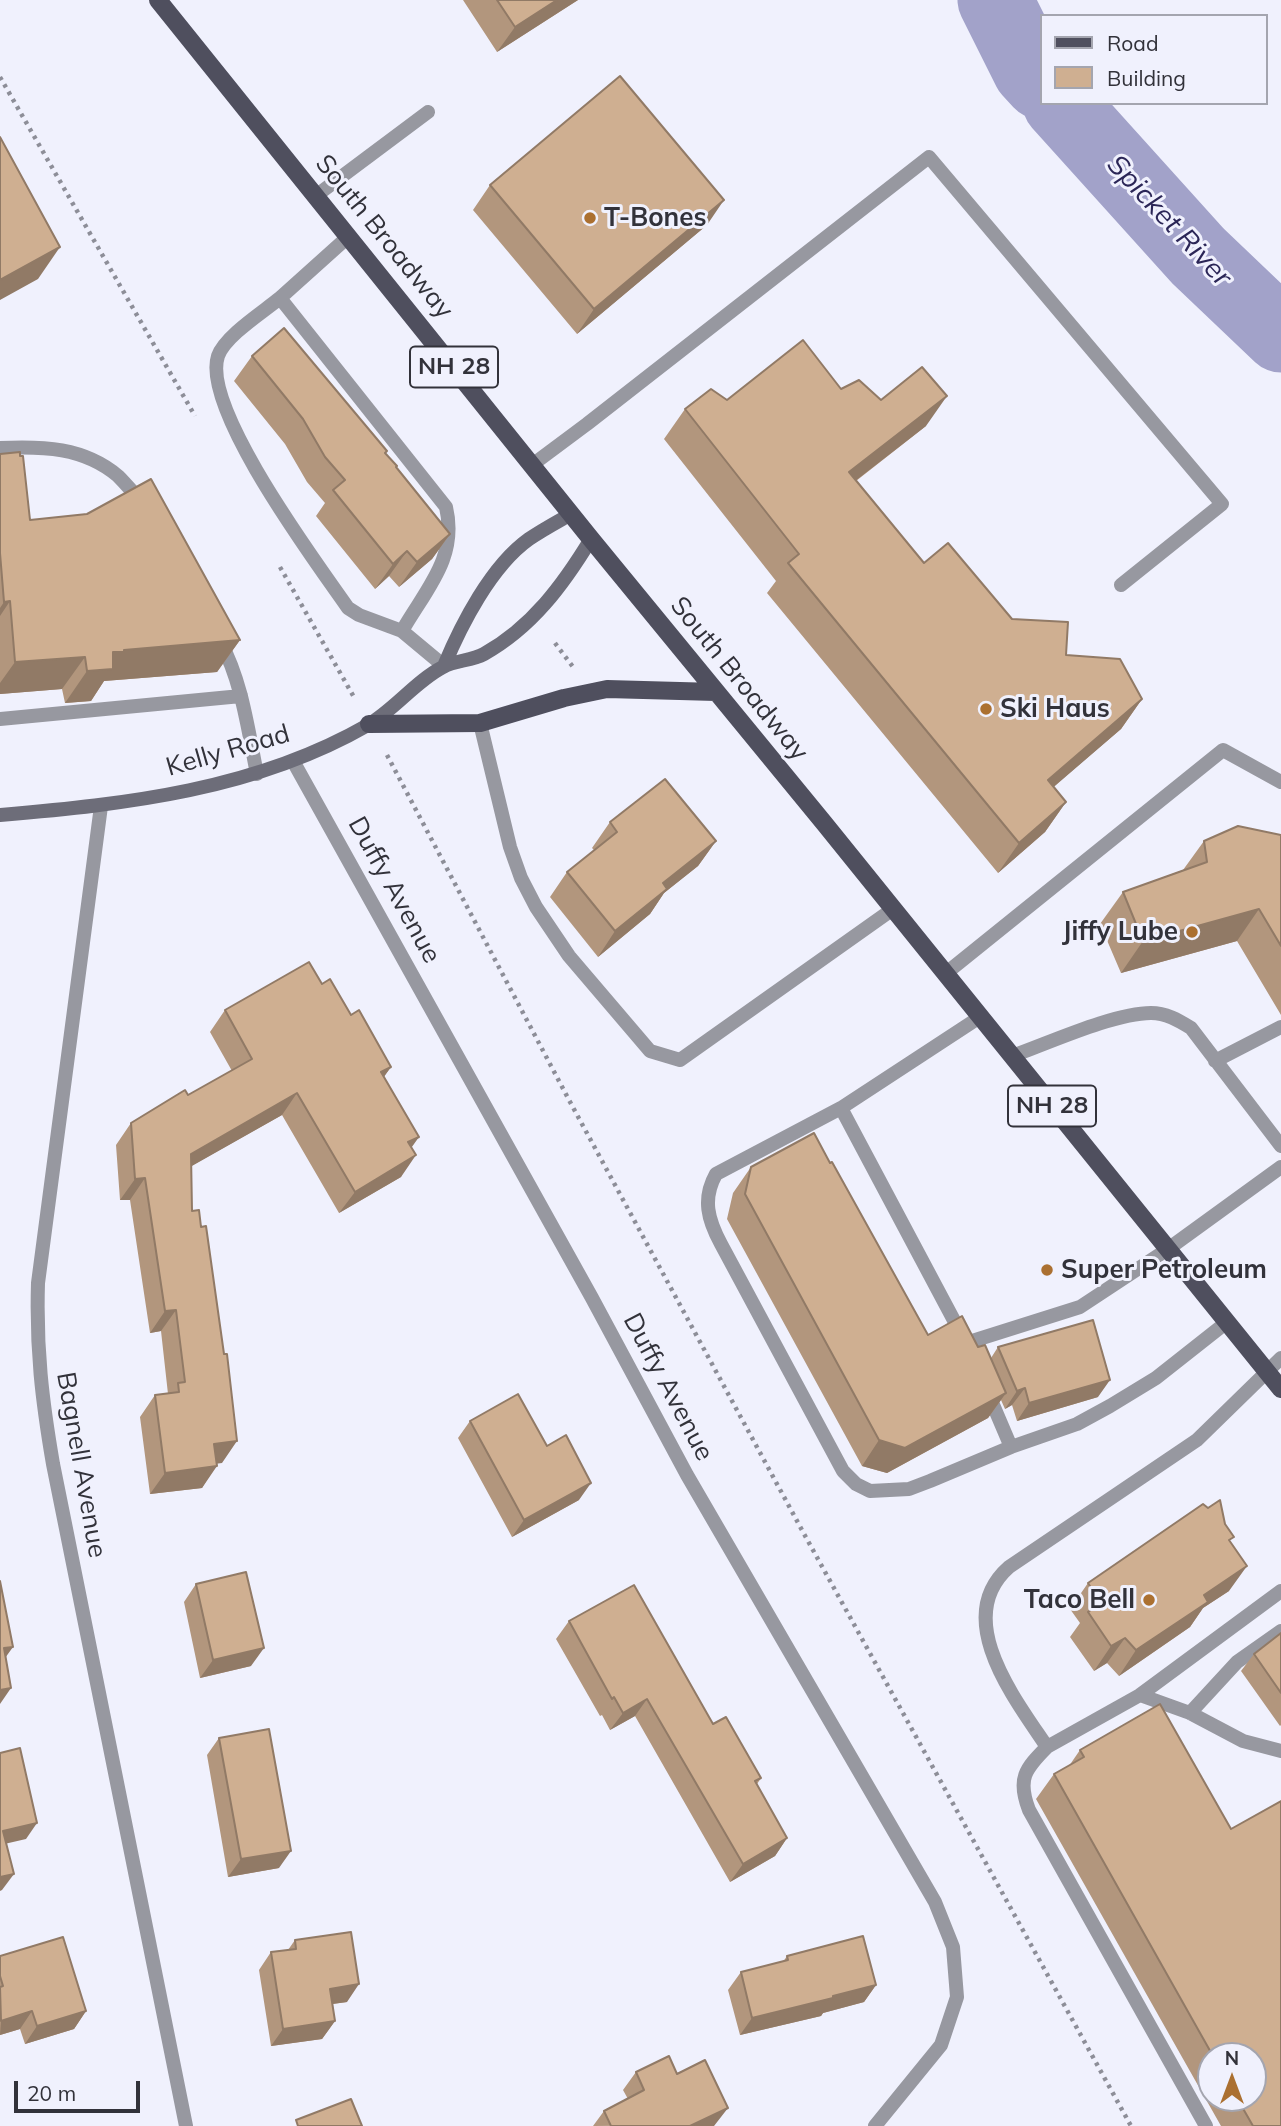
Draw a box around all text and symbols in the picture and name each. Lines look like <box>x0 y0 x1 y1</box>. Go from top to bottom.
legend <box>1040 14 1267 105</box>
text: Road <box>1107 30 1158 56</box>
text: Building <box>1107 65 1186 91</box>
water label: Spicket River <box>1100 148 1238 294</box>
street label: South Broadway <box>308 149 460 325</box>
place label: T-Bones <box>604 202 707 234</box>
marker: T-Bones <box>582 210 598 226</box>
road number: NH 28 <box>410 346 498 388</box>
street label: South Broadway <box>663 591 815 767</box>
place label: Ski Haus <box>1000 693 1110 725</box>
marker: Ski Haus <box>978 701 994 717</box>
street label: Kelly Road <box>163 718 293 784</box>
street label: Duffy Avenue <box>341 811 447 969</box>
place label: Jiffy Lube <box>1062 916 1178 948</box>
marker: Jiffy Lube <box>1184 924 1200 940</box>
road number: NH 28 <box>1008 1086 1096 1126</box>
place label: Super Petroleum <box>1061 1254 1267 1286</box>
marker: Super Petroleum <box>1039 1262 1055 1278</box>
street label: Duffy Avenue <box>616 1308 720 1466</box>
street label: Bagnell Avenue <box>49 1370 113 1560</box>
place label: Taco Bell <box>1024 1584 1135 1616</box>
marker: Taco Bell <box>1141 1592 1157 1608</box>
north arrow <box>1197 2042 1267 2112</box>
text: N <box>1225 2046 1239 2070</box>
scale bar <box>18 2066 144 2110</box>
text: 20 m <box>27 2080 76 2106</box>

